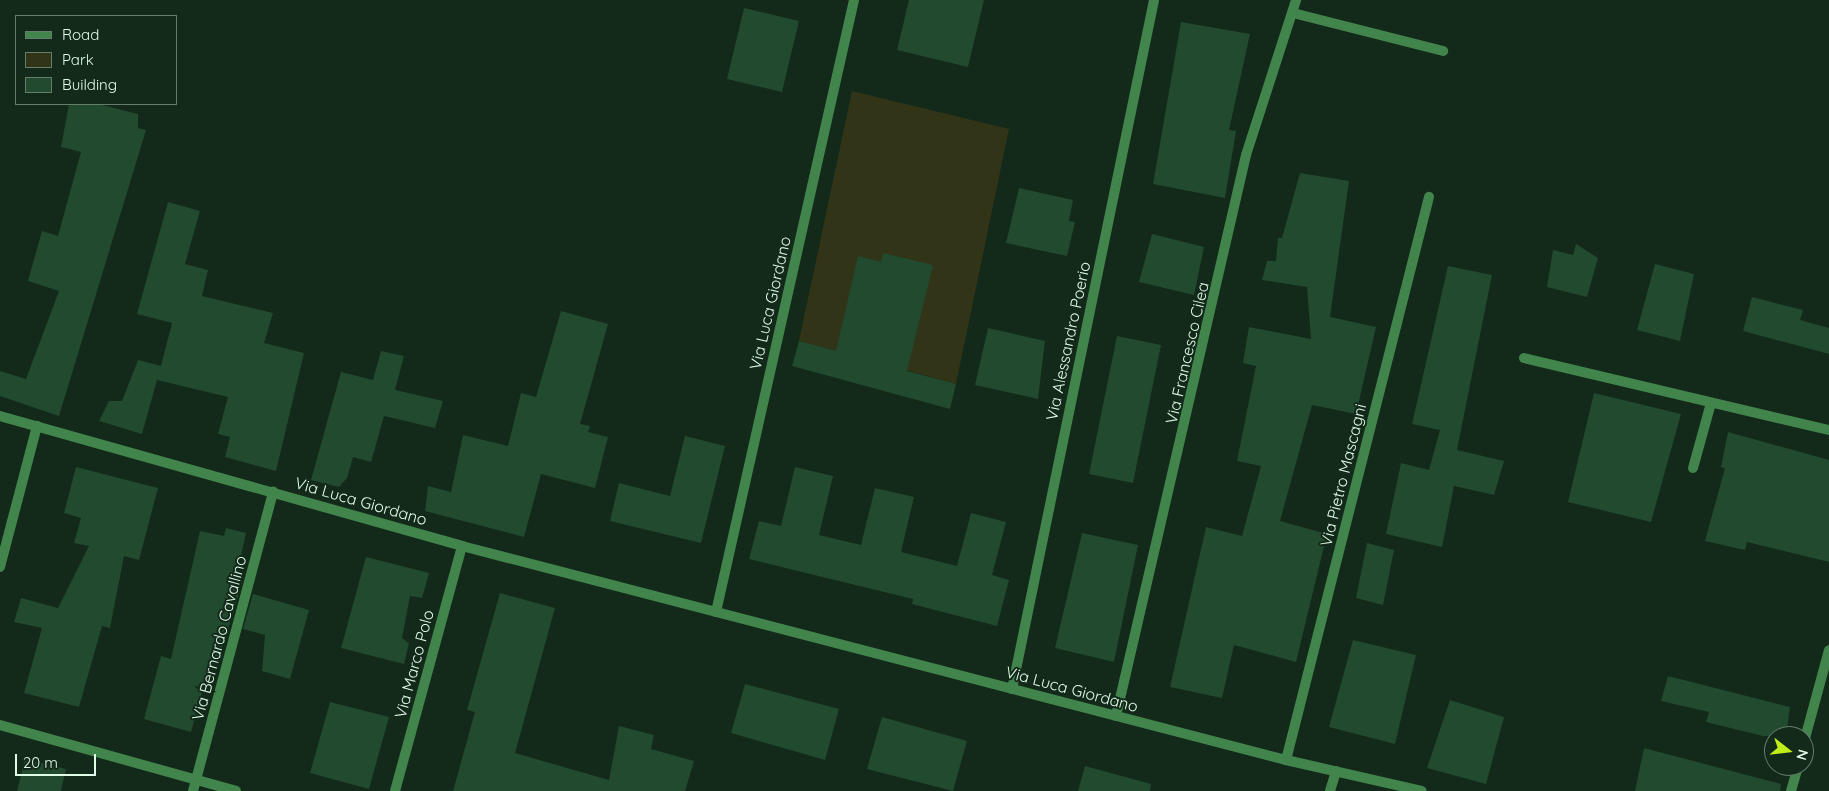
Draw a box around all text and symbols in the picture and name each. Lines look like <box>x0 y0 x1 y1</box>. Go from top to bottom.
legend <box>15 15 178 105</box>
text: Road <box>62 25 99 44</box>
text: Park <box>62 50 94 69</box>
text: Building <box>62 75 117 94</box>
street label: Via Luca Giordano <box>745 234 795 372</box>
street label: Via Alessandro Poerio <box>1042 260 1094 422</box>
street label: Via Francesco Cilea <box>1161 280 1213 426</box>
street label: Via Pietro Mascagni <box>1316 402 1370 548</box>
street label: Via Luca Giordano <box>293 473 429 529</box>
street label: Via Bernardo Cavallino <box>188 553 250 723</box>
street label: Via Marco Polo <box>390 608 438 720</box>
street label: Via Luca Giordano <box>1004 662 1140 716</box>
north arrow <box>1764 726 1814 776</box>
scale bar <box>18 744 99 776</box>
text: N <box>1792 747 1813 762</box>
text: 20 m <box>23 753 58 772</box>

